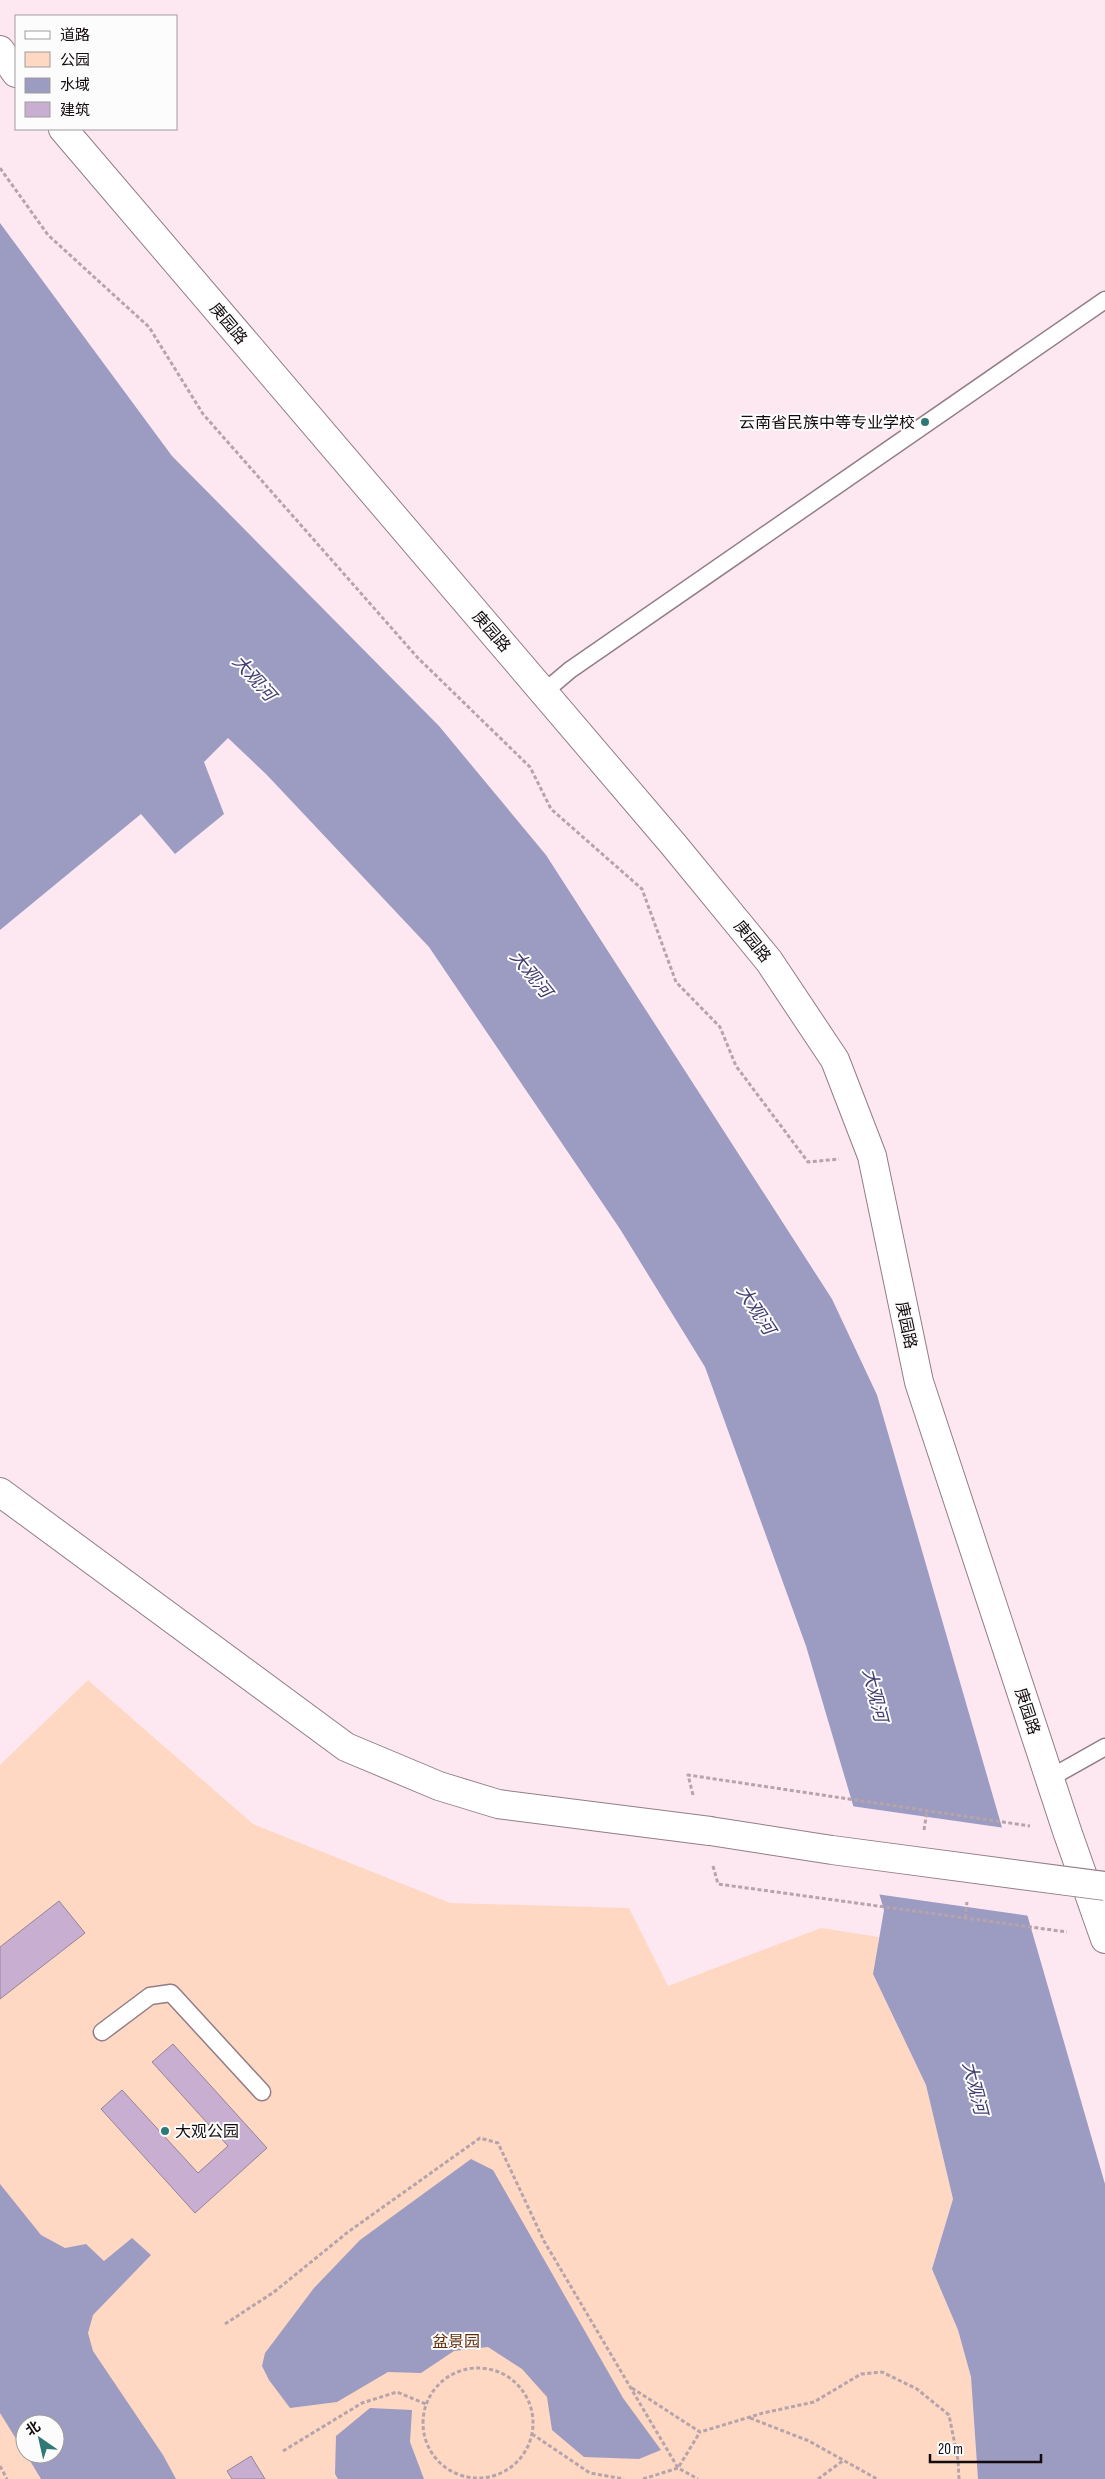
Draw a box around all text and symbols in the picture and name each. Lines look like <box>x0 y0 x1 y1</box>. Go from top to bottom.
legend <box>15 15 178 130</box>
text: 道路 <box>60 26 90 45</box>
text: 公园 <box>60 51 90 70</box>
text: 水域 <box>60 76 90 95</box>
text: 建筑 <box>60 101 90 120</box>
street label: 庚园路 <box>205 299 251 348</box>
place label: 云南省民族中等专业学校 <box>739 414 915 433</box>
marker: 云南省民族中等专业学校 <box>919 416 931 428</box>
street label: 庚园路 <box>468 608 514 656</box>
water label: 大观河 <box>228 651 282 708</box>
street label: 庚园路 <box>729 917 774 967</box>
water label: 大观河 <box>505 947 558 1004</box>
water label: 大观河 <box>732 1282 781 1341</box>
street label: 庚园路 <box>891 1300 920 1351</box>
water label: 大观河 <box>858 1666 892 1727</box>
street label: 庚园路 <box>1010 1686 1043 1737</box>
water label: 大观河 <box>958 2059 992 2120</box>
place label: 大观公园 <box>175 2123 239 2142</box>
marker: 大观公园 <box>159 2125 171 2137</box>
park label: 盆景园 <box>432 2333 480 2352</box>
north arrow <box>15 2414 65 2464</box>
text: 北 <box>22 2418 44 2440</box>
scale bar <box>930 2432 1041 2464</box>
text: 20 m <box>938 2440 963 2459</box>

